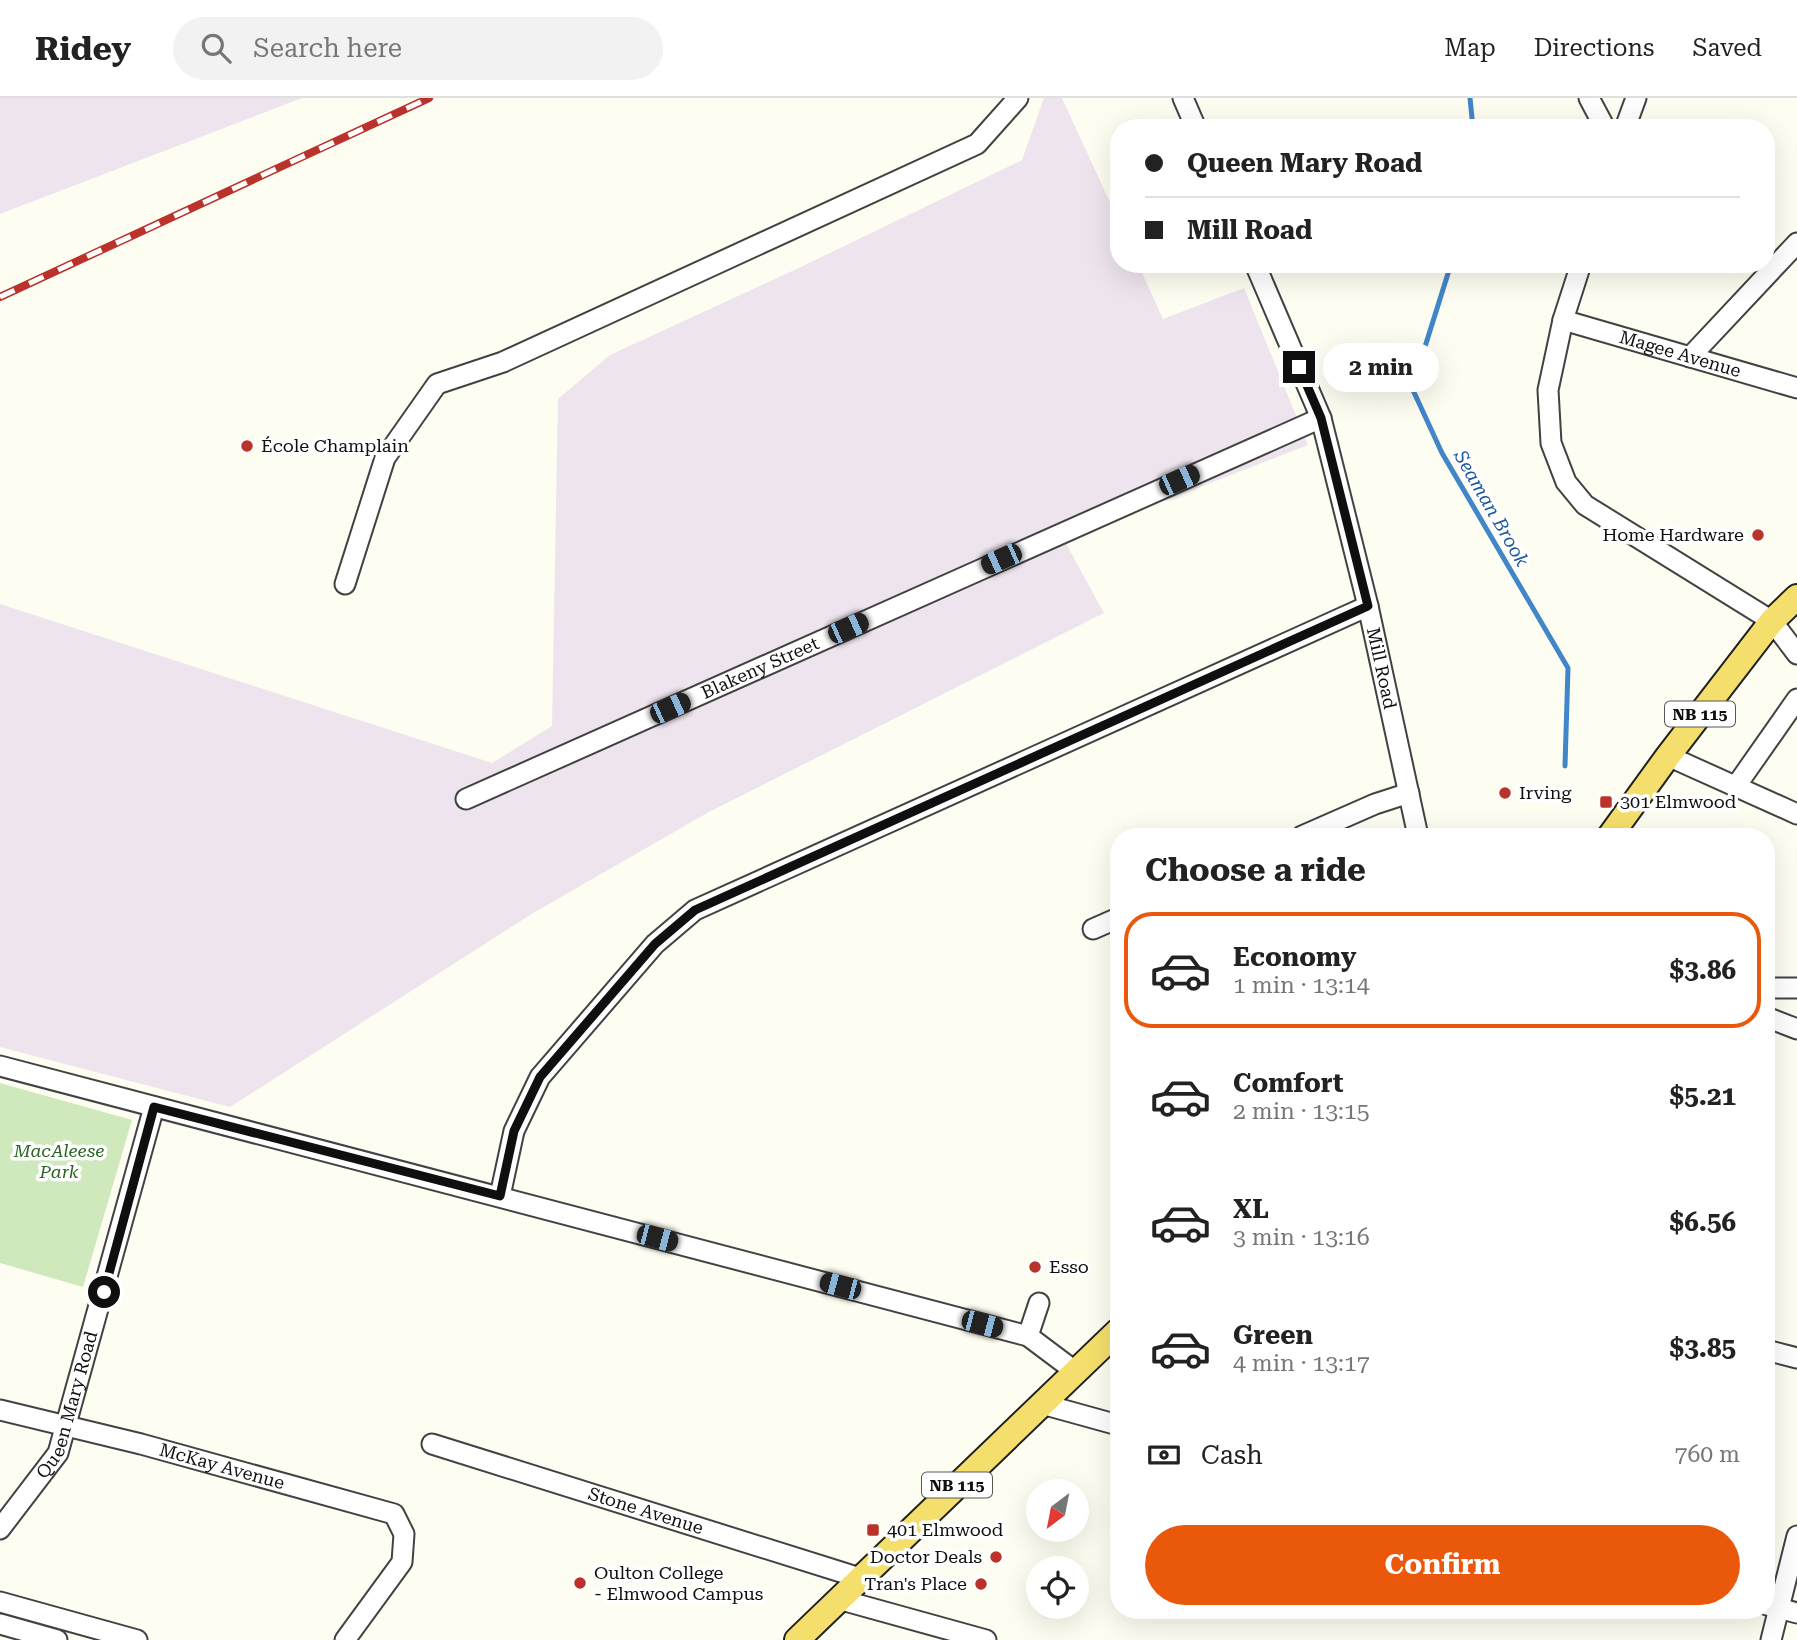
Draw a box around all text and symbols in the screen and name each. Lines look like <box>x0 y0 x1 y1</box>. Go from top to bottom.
search box <box>173 17 663 80</box>
text: Ridey <box>35 29 131 68</box>
icon: search <box>197 29 235 67</box>
text: Search here <box>253 33 402 63</box>
text: Map <box>1444 34 1496 62</box>
text: Directions <box>1534 34 1654 62</box>
text: Saved <box>1692 34 1762 62</box>
text: Queen Mary Road <box>1187 148 1422 178</box>
text: Mill Road <box>1187 215 1312 245</box>
street label: Magee Avenue <box>1617 326 1744 381</box>
callout: 2 min <box>1324 342 1439 392</box>
route end <box>1283 351 1315 383</box>
text: 2 min <box>1349 354 1413 381</box>
place label: École Champlain <box>261 435 409 456</box>
marker: École Champlain <box>239 438 255 454</box>
water label: Seaman Brook <box>1449 445 1534 571</box>
car <box>1156 462 1203 498</box>
place label: Home Hardware <box>1602 524 1744 545</box>
marker: Home Hardware <box>1750 527 1766 543</box>
car <box>978 541 1025 577</box>
car <box>825 610 872 646</box>
street label: Mill Road <box>1363 625 1401 711</box>
street label: Blakeny Street <box>698 632 822 703</box>
car <box>647 690 694 726</box>
road number: NB 115 <box>1665 702 1735 726</box>
place label: Irving <box>1519 782 1572 803</box>
marker: Irving <box>1497 785 1513 801</box>
place label: 301 Elmwood <box>1620 791 1737 812</box>
marker: 301 Elmwood <box>1598 794 1614 810</box>
text: Choose a ride <box>1145 851 1366 889</box>
icon: car <box>1149 939 1212 1002</box>
text: Economy <box>1233 942 1356 972</box>
text: $3.86 <box>1670 955 1736 985</box>
text: 1 min · 13:14 <box>1233 972 1370 999</box>
icon: car <box>1149 1065 1212 1128</box>
text: Comfort <box>1233 1068 1343 1098</box>
text: $5.21 <box>1670 1081 1736 1111</box>
text: 2 min · 13:15 <box>1233 1098 1370 1125</box>
park label: MacAleese Park <box>13 1140 104 1182</box>
icon: car <box>1149 1191 1212 1254</box>
text: XL <box>1233 1194 1269 1224</box>
text: $6.56 <box>1670 1207 1736 1237</box>
car <box>634 1222 681 1254</box>
text: 3 min · 13:16 <box>1233 1224 1370 1251</box>
place label: Esso <box>1049 1256 1089 1277</box>
marker: Esso <box>1027 1259 1043 1275</box>
car <box>817 1270 864 1302</box>
route start <box>88 1276 120 1308</box>
car <box>959 1308 1006 1340</box>
icon: car <box>1149 1317 1212 1380</box>
text: Green <box>1233 1320 1313 1350</box>
street label: Queen Mary Road <box>31 1328 101 1482</box>
text: $3.85 <box>1670 1333 1736 1363</box>
text: 4 min · 13:17 <box>1233 1350 1370 1377</box>
icon: cash <box>1145 1436 1183 1474</box>
street label: McKay Avenue <box>157 1439 287 1493</box>
text: Cash <box>1201 1440 1263 1470</box>
text: 760 m <box>1675 1441 1740 1468</box>
road number: NB 115 <box>922 1472 992 1498</box>
north arrow <box>1026 1479 1088 1542</box>
map controls <box>1026 1479 1089 1619</box>
street label: Stone Avenue <box>586 1483 706 1538</box>
place label: 401 Elmwood <box>887 1519 1004 1540</box>
marker: 401 Elmwood <box>865 1522 881 1538</box>
button: Confirm <box>1145 1525 1740 1605</box>
place label: Doctor Deals <box>870 1546 982 1567</box>
marker: Doctor Deals <box>988 1549 1004 1565</box>
button: locate <box>1026 1556 1089 1619</box>
place label: Oulton College - Elmwood Campus <box>594 1562 763 1604</box>
place label: Tran's Place <box>864 1573 967 1594</box>
marker: Oulton College - Elmwood Campus <box>572 1575 588 1591</box>
marker: Tran's Place <box>973 1576 989 1592</box>

